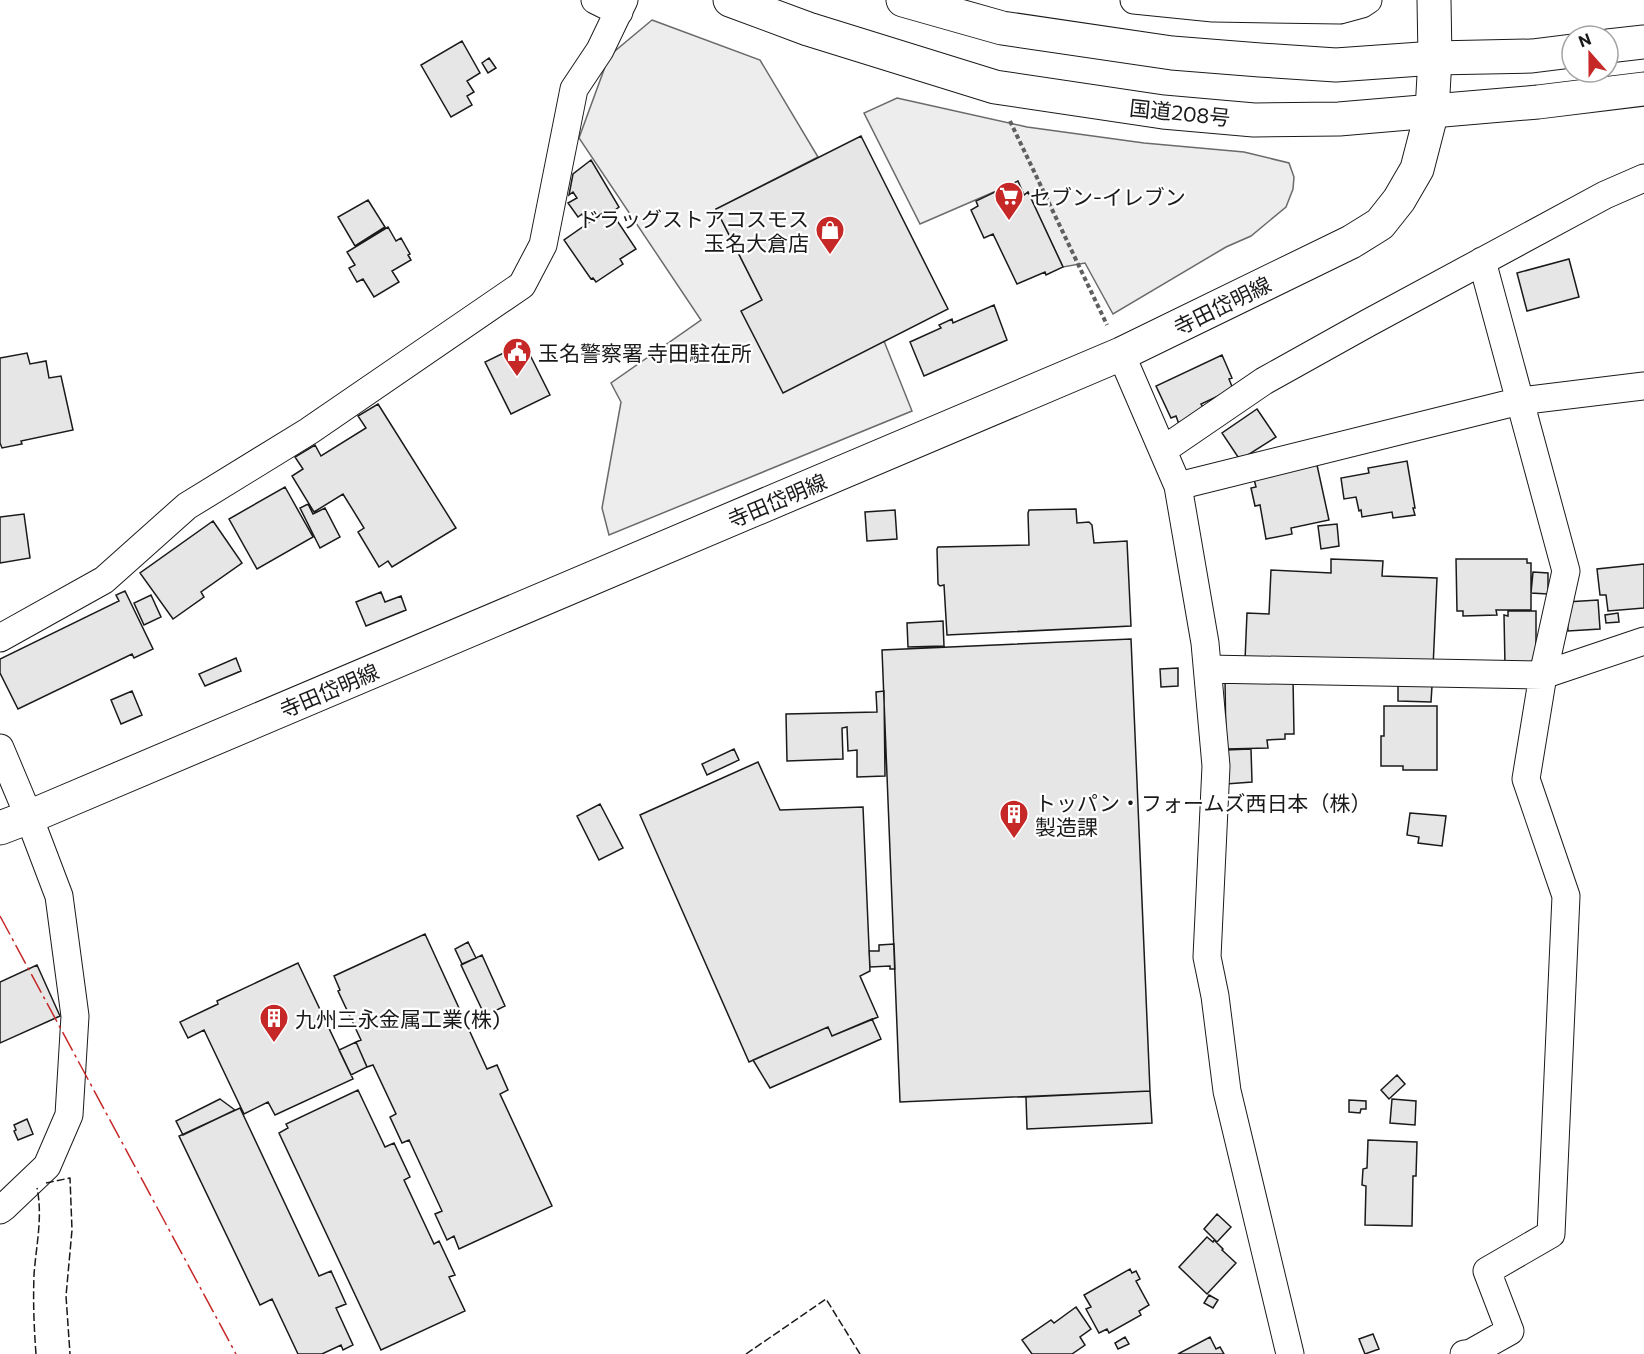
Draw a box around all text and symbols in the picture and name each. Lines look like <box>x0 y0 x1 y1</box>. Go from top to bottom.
north arrow <box>1560 24 1620 84</box>
text: N <box>1575 29 1593 51</box>
street label: 国道208号 <box>1128 94 1232 130</box>
supermarket icon: セブン-イレブン <box>993 180 1025 222</box>
place label: セブン-イレブン <box>1030 184 1186 209</box>
place label: ドラッグストアコスモス 玉名大倉店 <box>578 206 809 255</box>
shop icon: ドラッグストアコスモス 玉名大倉店 <box>814 214 846 256</box>
street label: 寺田岱明線 <box>1169 271 1275 339</box>
public building icon: 玉名警察署 寺田駐在所 <box>501 336 533 378</box>
place label: 玉名警察署 寺田駐在所 <box>538 340 752 365</box>
street label: 寺田岱明線 <box>724 468 830 532</box>
street label: 寺田岱明線 <box>276 658 382 722</box>
place label: トッパン・フォームズ西日本（株） 製造課 <box>1035 790 1371 839</box>
building icon: トッパン・フォームズ西日本（株） 製造課 <box>998 798 1030 840</box>
building icon: 九州三永金属工業(株) <box>258 1002 290 1044</box>
place label: 九州三永金属工業(株) <box>295 1006 500 1031</box>

